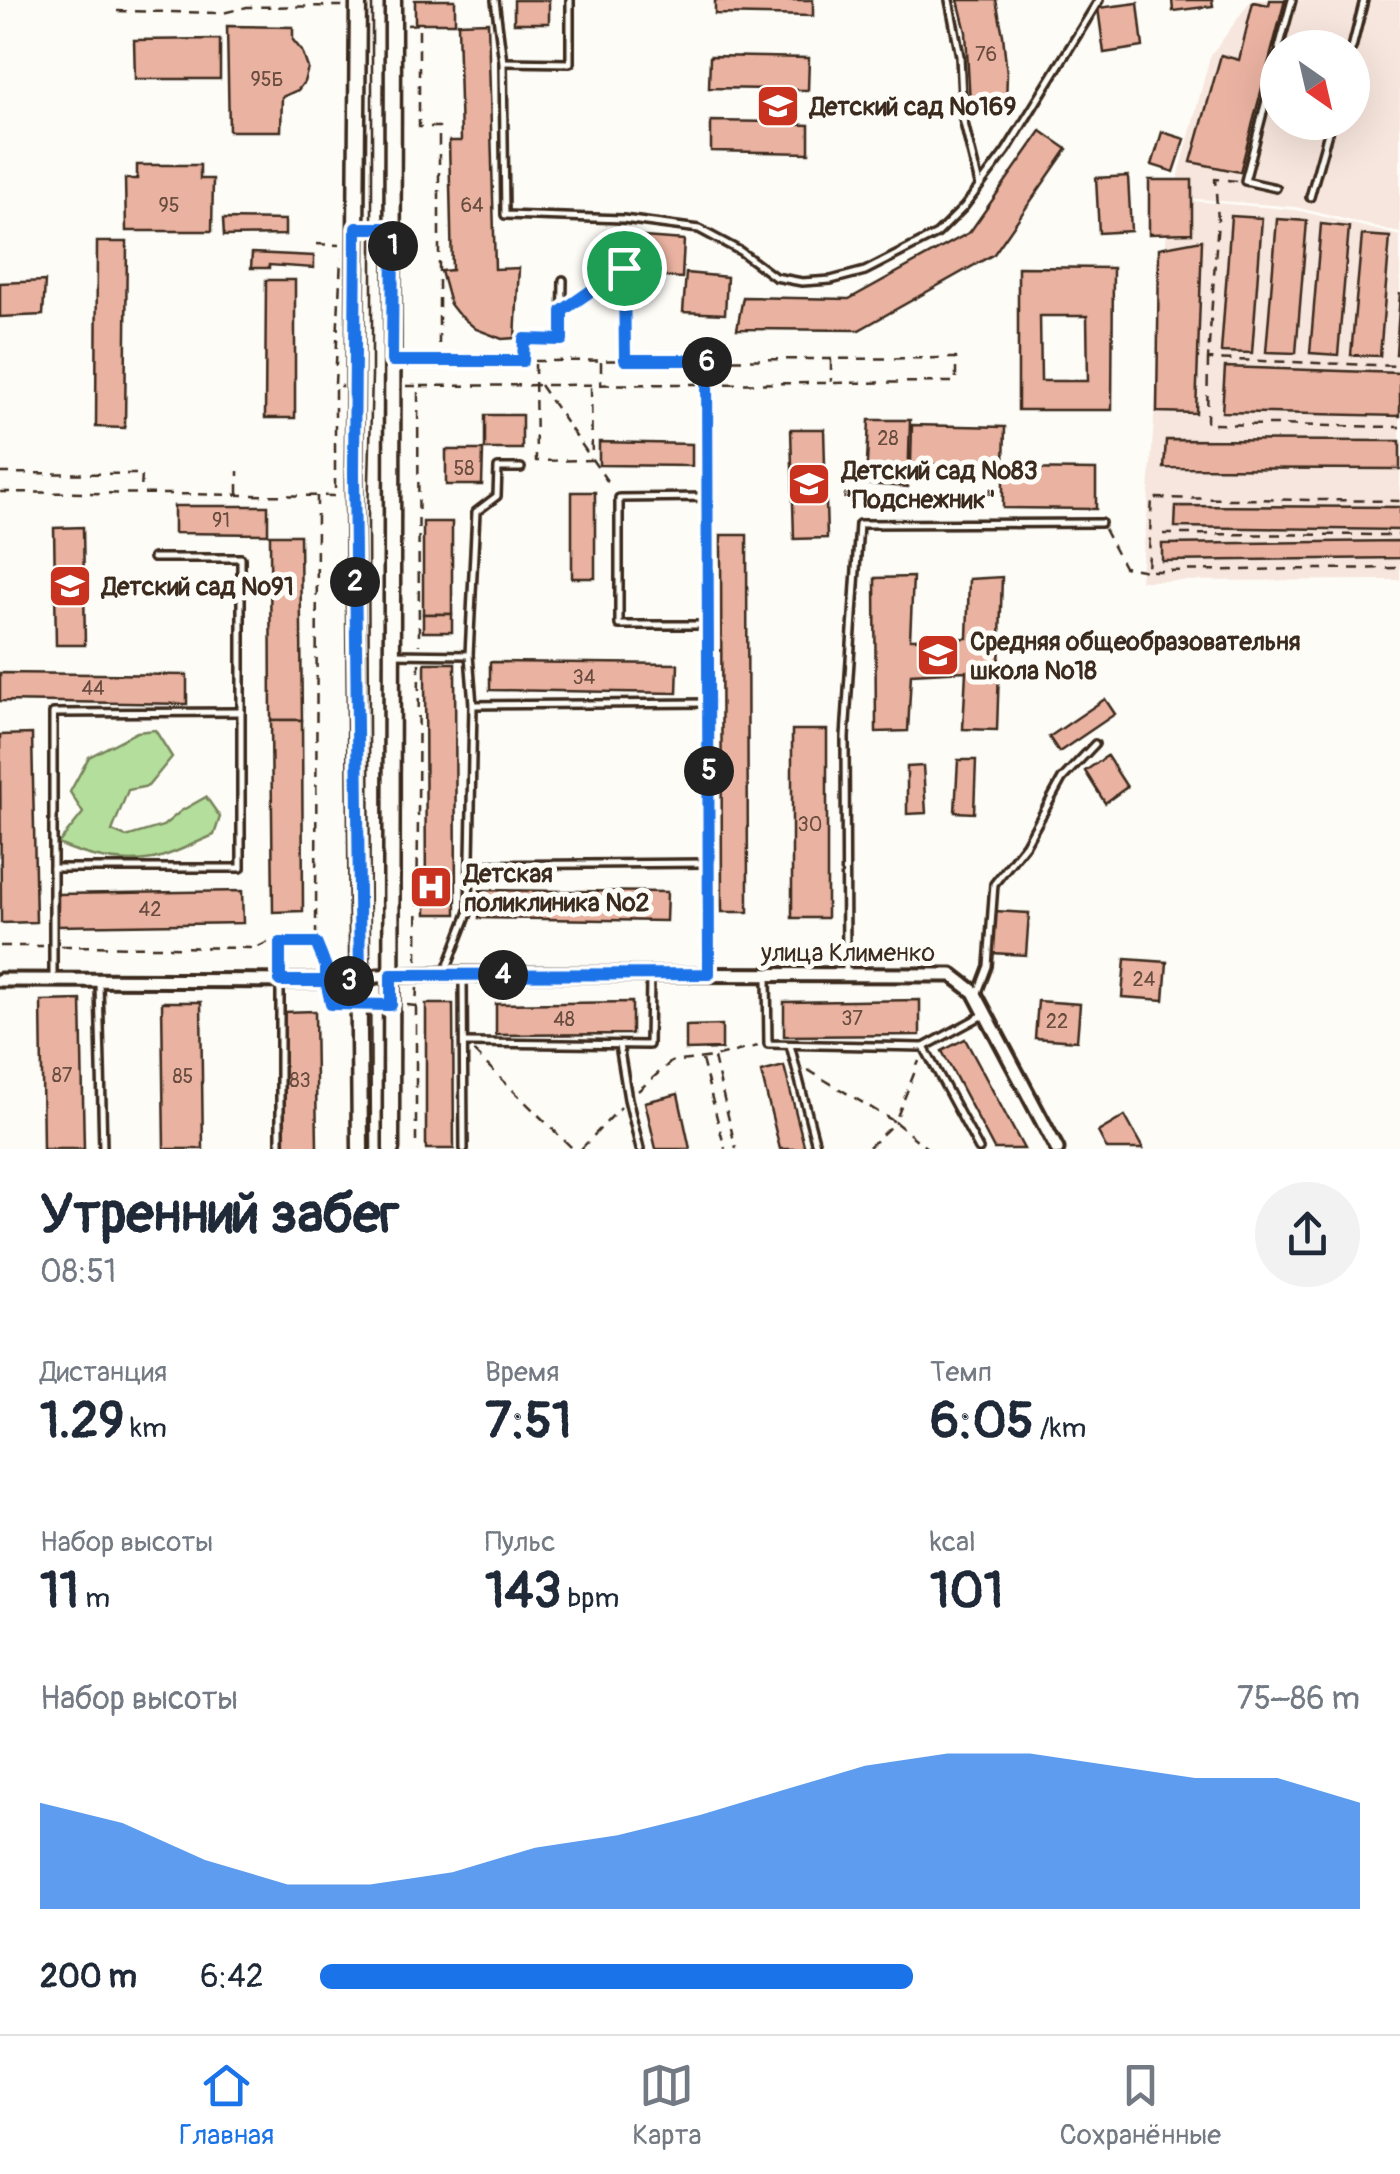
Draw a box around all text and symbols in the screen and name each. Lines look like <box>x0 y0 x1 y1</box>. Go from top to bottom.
north arrow <box>1260 30 1370 140</box>
map controls <box>1260 30 1370 140</box>
house number: 76 <box>975 42 997 67</box>
house number: 95Б <box>250 67 284 92</box>
school or university icon: Детский сад №169 <box>755 83 801 129</box>
place label: Детский сад №169 <box>808 92 1016 123</box>
house number: 95 <box>158 193 180 218</box>
house number: 64 <box>460 193 484 218</box>
pin: 1 <box>368 221 418 271</box>
pin <box>582 226 667 311</box>
text: 1 <box>388 228 398 263</box>
icon: arrive <box>597 241 652 296</box>
pin: 6 <box>682 337 732 387</box>
text: 6 <box>699 344 715 379</box>
house number: 28 <box>877 426 899 451</box>
house number: 58 <box>454 456 474 481</box>
place label: Детский сад №83 "Подснежник" <box>840 456 1038 516</box>
school or university icon: Детский сад №83 "Подснежник" <box>786 461 832 507</box>
house number: 91 <box>212 508 230 533</box>
pin: 2 <box>330 557 380 607</box>
school or university icon: Детский сад №91 <box>47 563 93 609</box>
text: 2 <box>347 564 363 599</box>
place label: Детский сад №91 <box>100 572 294 603</box>
place label: Средняя общеобразовательня школа №18 <box>970 627 1301 687</box>
school or university icon: Средняя общеобразовательня школа №18 <box>915 632 961 678</box>
house number: 34 <box>573 665 596 690</box>
house number: 44 <box>81 676 105 701</box>
pin: 5 <box>684 746 734 796</box>
text: 5 <box>701 753 717 788</box>
house number: 30 <box>798 812 822 837</box>
place label: Детская поликлиника №2 <box>462 859 649 919</box>
hospital icon: Детская поликлиника №2 <box>408 864 454 910</box>
house number: 42 <box>139 897 161 922</box>
street label: улица Клименко <box>760 938 935 969</box>
pin: 4 <box>478 950 528 1000</box>
pin: 3 <box>324 956 374 1006</box>
text: 4 <box>495 957 511 992</box>
text: 3 <box>341 963 357 998</box>
house number: 24 <box>1133 967 1156 992</box>
house number: 37 <box>841 1006 863 1031</box>
house number: 48 <box>553 1007 575 1032</box>
house number: 22 <box>1046 1009 1068 1034</box>
house number: 87 <box>52 1063 73 1088</box>
house number: 85 <box>173 1064 193 1089</box>
house number: 83 <box>289 1068 311 1093</box>
text: Утренний забег <box>40 1180 399 1249</box>
button: share <box>1255 1182 1360 1287</box>
text: 08:51 <box>40 1252 116 1292</box>
text: Дистанция <box>40 1355 167 1390</box>
text: Время <box>485 1355 559 1390</box>
text: Темп <box>930 1355 992 1390</box>
text: 1.29 <box>40 1390 124 1453</box>
text: 7:51 <box>485 1390 571 1453</box>
text: 6:05 <box>930 1390 1034 1453</box>
text: km <box>124 1411 167 1446</box>
text: /km <box>1034 1411 1086 1446</box>
text: Набор высоты <box>40 1525 213 1560</box>
text: Пульс <box>485 1525 556 1560</box>
text: kcal <box>930 1525 976 1560</box>
text: 11 <box>40 1560 79 1623</box>
text: 143 <box>485 1560 561 1623</box>
text: 101 <box>930 1560 1003 1623</box>
text: m <box>79 1581 110 1616</box>
text: bpm <box>561 1581 619 1616</box>
text: Набор высоты <box>40 1679 238 1719</box>
text: 75–86 m <box>1237 1679 1360 1719</box>
text: 200 m <box>40 1957 137 1997</box>
text: 6:42 <box>200 1957 264 1997</box>
tab: Главная <box>179 2058 274 2153</box>
tab: Карта <box>632 2058 702 2153</box>
tab: Сохранённые <box>1060 2058 1221 2153</box>

